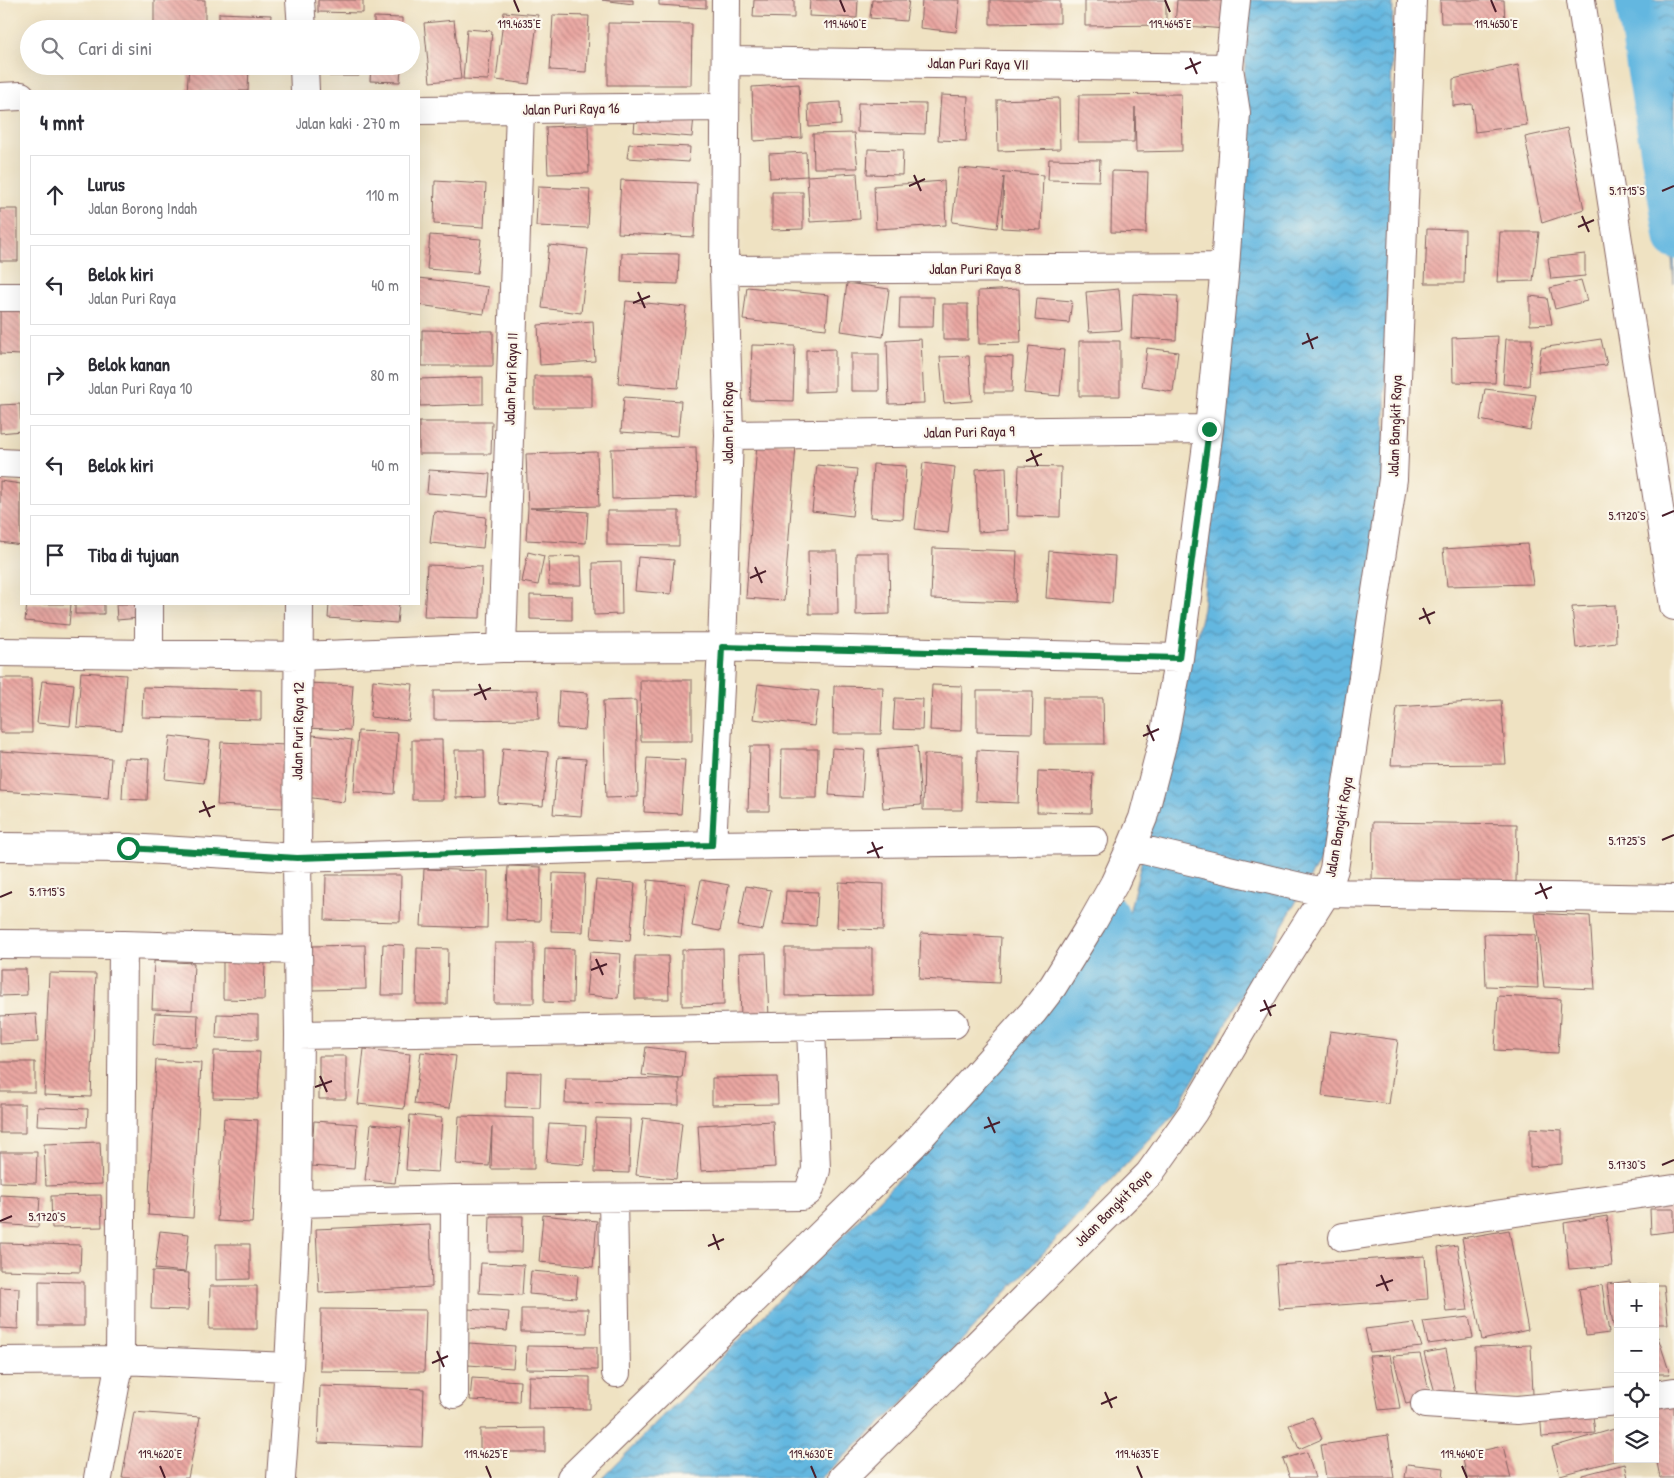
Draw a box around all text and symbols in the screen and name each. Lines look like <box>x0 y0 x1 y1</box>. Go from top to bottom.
text: 119.4635°E <box>497 15 541 32</box>
text: 119.4640°E <box>824 15 867 32</box>
text: 119.4645°E <box>1149 15 1192 32</box>
text: 119.4650°E <box>1474 15 1518 32</box>
search box <box>20 20 420 75</box>
icon: search <box>38 34 66 62</box>
text: Cari di sini <box>78 35 152 61</box>
street label: Jalan Puri Raya VII <box>927 52 1029 75</box>
street label: Jalan Puri Raya 16 <box>522 97 620 120</box>
text: 4 mnt <box>40 108 84 137</box>
text: Jalan kaki · 270 m <box>296 112 400 134</box>
text: Lurus <box>88 171 125 197</box>
icon: ahead <box>41 181 69 209</box>
text: 5.1715°S <box>1609 182 1645 199</box>
text: 110 m <box>366 184 399 206</box>
text: Jalan Borong Indah <box>88 197 197 219</box>
street label: Jalan Puri Raya 8 <box>929 258 1021 279</box>
text: Belok kiri <box>88 261 154 287</box>
icon: left <box>41 271 69 299</box>
text: 40 m <box>371 274 399 296</box>
text: Jalan Puri Raya <box>88 287 176 309</box>
street label: Jalan Puri Raya II <box>498 332 523 426</box>
text: Belok kanan <box>88 351 170 377</box>
icon: right <box>41 361 69 389</box>
text: 80 m <box>370 364 399 386</box>
street label: Jalan Bangkit Raya <box>1382 375 1407 477</box>
text: Jalan Puri Raya 10 <box>88 377 192 399</box>
street label: Jalan Puri Raya <box>717 382 738 464</box>
route end <box>1198 418 1221 441</box>
street label: Jalan Puri Raya 9 <box>923 420 1015 443</box>
icon: left <box>41 451 69 479</box>
text: Belok kiri <box>88 452 154 478</box>
text: 40 m <box>371 454 399 476</box>
text: 5.1720°S <box>1608 507 1646 524</box>
icon: arrive <box>41 541 69 569</box>
text: Tiba di tujuan <box>88 542 179 568</box>
street label: Jalan Puri Raya 12 <box>286 682 309 780</box>
street label: Jalan Bangkit Raya <box>1319 775 1358 879</box>
text: 5.1725°S <box>1609 832 1646 849</box>
route start <box>117 837 140 860</box>
text: 5.1715°S <box>29 883 65 900</box>
text: 5.1730°S <box>1609 1156 1646 1173</box>
street label: Jalan Bangkit Raya <box>1069 1164 1156 1251</box>
text: 5.1720°S <box>28 1208 66 1225</box>
map controls <box>1614 1283 1659 1463</box>
button: + <box>1614 1283 1659 1328</box>
button: − <box>1614 1328 1659 1373</box>
button: locate <box>1614 1373 1659 1418</box>
button: layers <box>1614 1418 1659 1463</box>
text: 119.4620°E <box>138 1445 183 1462</box>
text: 119.4625°E <box>464 1445 509 1462</box>
text: 119.4630°E <box>789 1445 834 1462</box>
text: 119.4635°E <box>1115 1445 1159 1462</box>
text: 119.4640°E <box>1441 1445 1484 1462</box>

